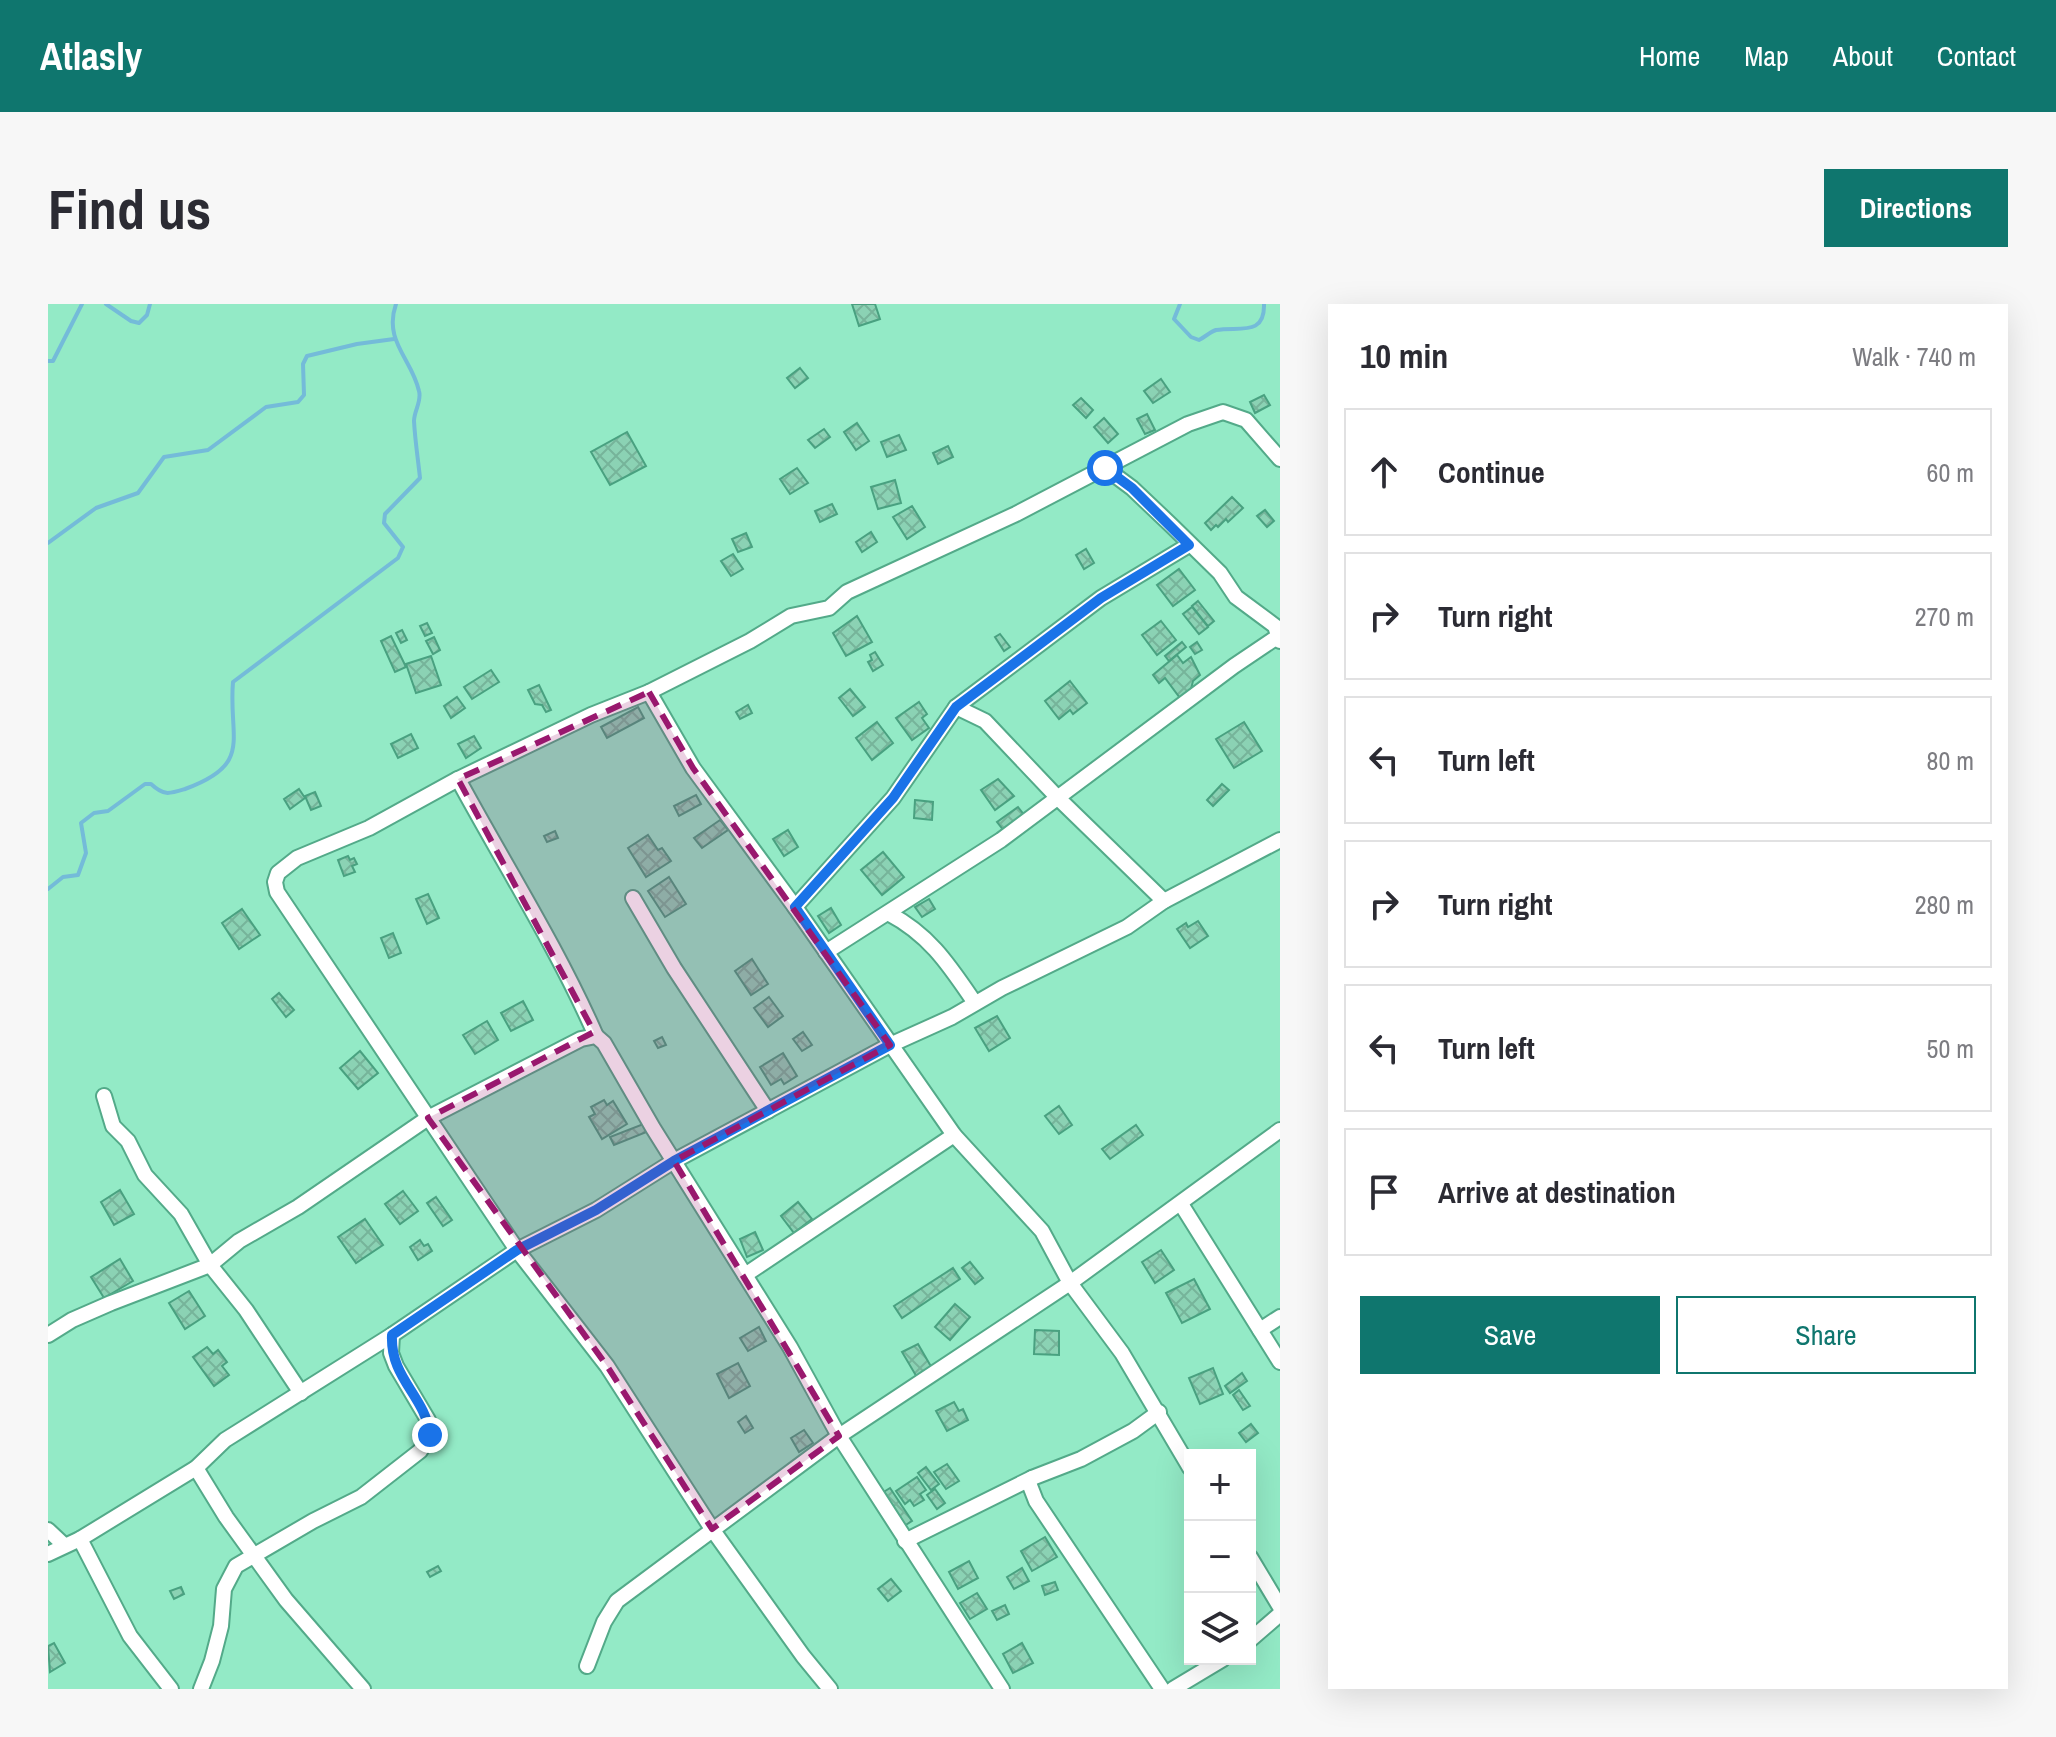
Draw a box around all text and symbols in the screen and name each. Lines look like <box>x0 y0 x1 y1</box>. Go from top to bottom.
text: Atlasly <box>40 31 142 82</box>
text: Home <box>1639 37 1700 75</box>
text: Map <box>1744 37 1789 75</box>
text: About <box>1833 37 1893 75</box>
text: Contact <box>1937 37 2016 75</box>
button: Directions <box>1824 169 2008 247</box>
text: Find us <box>48 171 211 246</box>
text: 10 min <box>1360 333 1448 379</box>
text: Walk · 740 m <box>1852 339 1976 374</box>
route start <box>1087 450 1123 486</box>
icon: ahead <box>1362 450 1406 494</box>
text: Continue <box>1438 452 1545 492</box>
text: 60 m <box>1927 455 1974 490</box>
icon: right <box>1362 594 1406 638</box>
text: Turn right <box>1438 596 1552 636</box>
text: 270 m <box>1915 599 1974 634</box>
icon: left <box>1362 738 1406 782</box>
text: Turn left <box>1438 740 1535 780</box>
text: 80 m <box>1927 743 1974 778</box>
icon: right <box>1362 882 1406 926</box>
text: Turn right <box>1438 884 1552 924</box>
text: 280 m <box>1915 887 1974 922</box>
icon: left <box>1362 1026 1406 1070</box>
text: Turn left <box>1438 1028 1535 1068</box>
text: 50 m <box>1927 1031 1974 1066</box>
icon: arrive <box>1362 1170 1406 1214</box>
text: Arrive at destination <box>1438 1172 1676 1212</box>
button: Save <box>1360 1296 1660 1374</box>
button: Share <box>1676 1296 1976 1374</box>
route end <box>412 1417 448 1453</box>
map controls <box>1184 1449 1256 1665</box>
button: + <box>1184 1449 1256 1521</box>
button: − <box>1184 1521 1256 1593</box>
button: layers <box>1184 1593 1256 1665</box>

